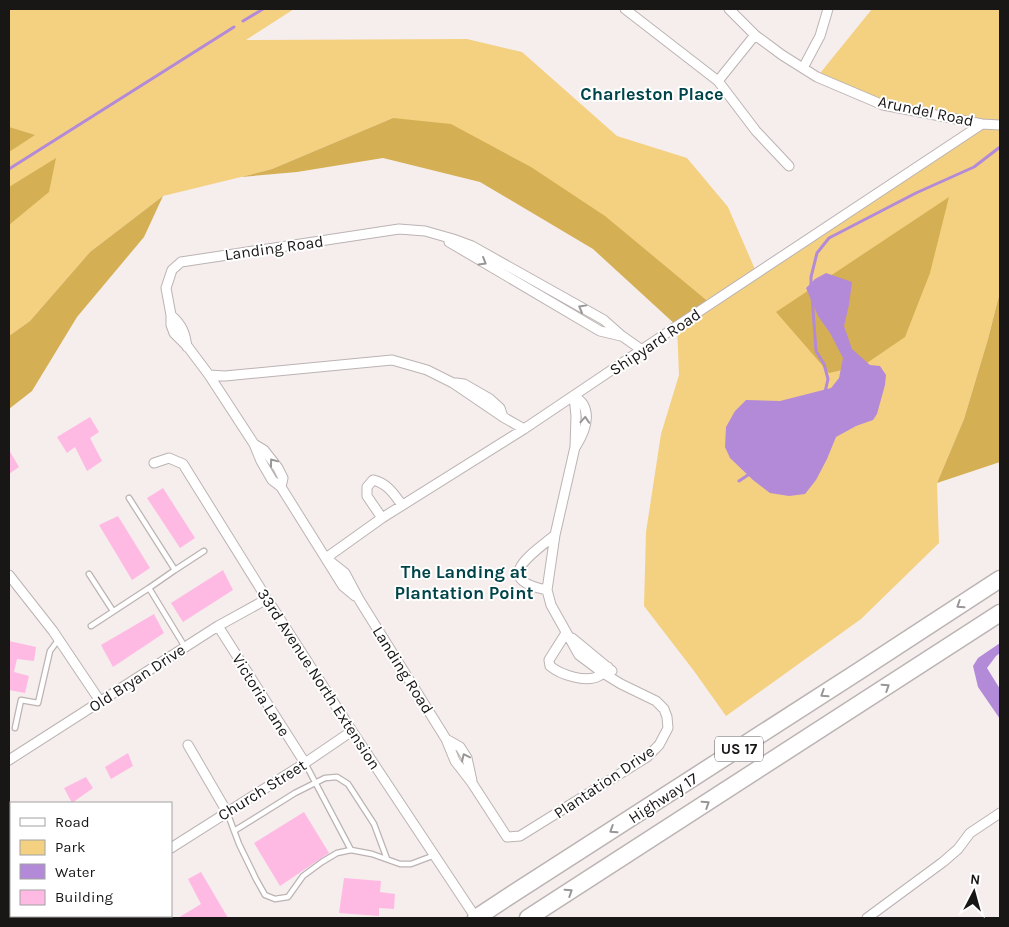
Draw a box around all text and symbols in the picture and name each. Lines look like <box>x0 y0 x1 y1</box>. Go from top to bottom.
district label: Charleston Place <box>580 83 724 105</box>
street label: Arundel Road <box>877 92 975 130</box>
street label: Landing Road <box>223 232 325 264</box>
one-way arrow <box>478 256 487 266</box>
one-way arrow <box>579 304 588 314</box>
street label: Shipyard Road <box>606 305 704 379</box>
one-way arrow <box>579 416 590 424</box>
one-way arrow <box>271 459 279 468</box>
district label: The Landing at Plantation Point <box>394 561 534 604</box>
street label: 33rd Avenue North Extension <box>253 585 385 773</box>
one-way arrow <box>956 599 965 609</box>
street label: Landing Road <box>369 623 437 717</box>
street label: Old Bryan Drive <box>85 640 189 716</box>
street label: Victoria Lane <box>228 650 294 740</box>
one-way arrow <box>881 684 890 693</box>
one-way arrow <box>820 688 829 698</box>
road number: US 17 <box>715 736 763 762</box>
street label: Plantation Drive <box>550 741 658 823</box>
one-way arrow <box>461 753 471 762</box>
street label: Church Street <box>214 755 310 825</box>
street label: Highway 17 <box>625 768 702 827</box>
one-way arrow <box>700 800 709 810</box>
legend <box>10 802 172 917</box>
text: Road <box>55 813 90 831</box>
one-way arrow <box>610 824 619 833</box>
text: Park <box>55 838 85 856</box>
text: Water <box>55 863 96 881</box>
north arrow <box>949 867 999 917</box>
text: N <box>969 871 981 889</box>
text: Building <box>55 888 113 906</box>
one-way arrow <box>563 889 573 898</box>

